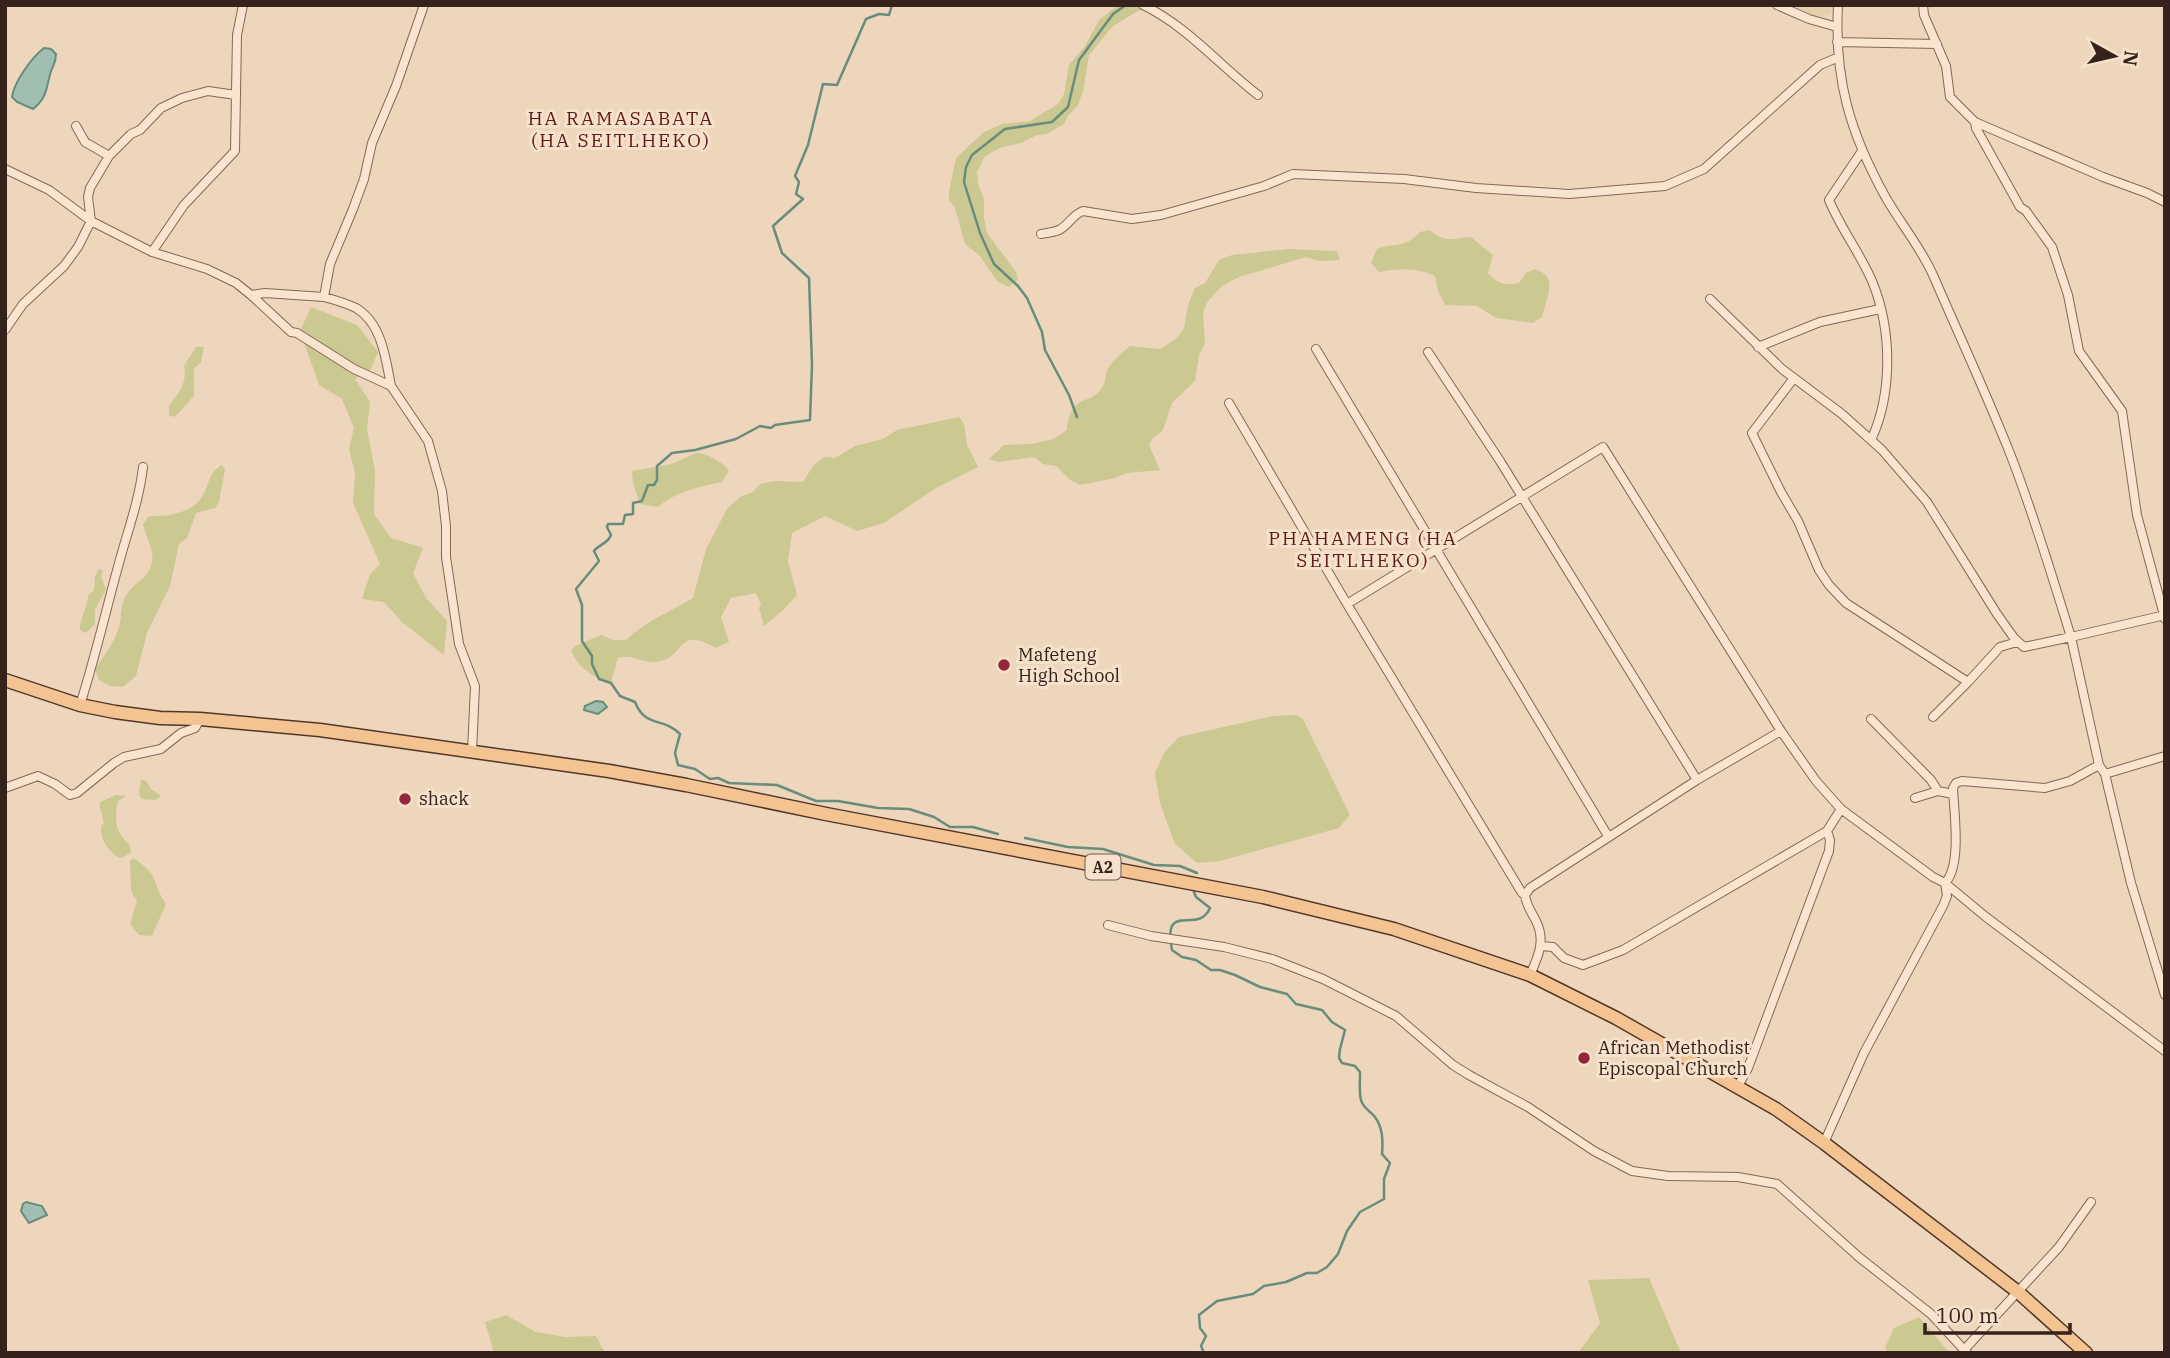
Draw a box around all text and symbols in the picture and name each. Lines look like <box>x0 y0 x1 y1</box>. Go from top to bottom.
north arrow <box>2079 21 2149 91</box>
text: N <box>2118 49 2144 67</box>
district label: HA RAMASABATA (HA SEITLHEKO) <box>528 106 714 152</box>
district label: PHAHAMENG (HA SEITLHEKO) <box>1268 526 1458 572</box>
place label: Mafeteng High School <box>1018 643 1120 687</box>
marker: Mafeteng High School <box>996 657 1012 673</box>
place label: shack <box>419 787 469 810</box>
marker: shack <box>397 791 413 807</box>
road number: A2 <box>1086 854 1120 880</box>
place label: African Methodist Episcopal Church <box>1598 1036 1750 1080</box>
marker: African Methodist Episcopal Church <box>1576 1050 1592 1066</box>
scale bar <box>1925 1292 2070 1336</box>
text: 100 m <box>1936 1301 1999 1329</box>

